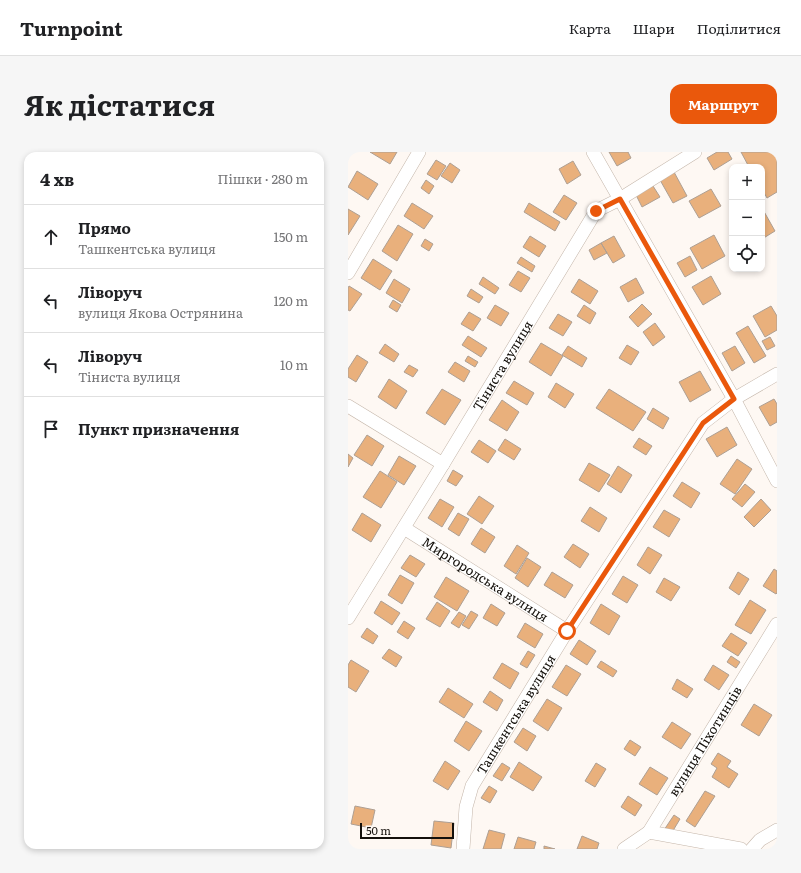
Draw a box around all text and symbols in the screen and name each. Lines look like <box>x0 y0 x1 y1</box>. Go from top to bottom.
text: Turnpoint <box>20 14 123 42</box>
text: Карта <box>569 18 611 38</box>
text: Шари <box>633 18 675 38</box>
text: Поділитися <box>697 18 781 38</box>
text: Як дістатися <box>24 83 215 125</box>
button: Маршрут <box>670 84 777 124</box>
map controls <box>729 164 765 272</box>
button: + <box>729 164 765 200</box>
text: 4 хв <box>40 166 74 191</box>
text: Пішки · 280 m <box>218 169 308 188</box>
button: − <box>729 200 765 236</box>
route end <box>587 202 605 220</box>
text: Прямо <box>78 216 131 239</box>
icon: ahead <box>40 226 62 248</box>
text: 150 m <box>273 227 308 246</box>
button: locate <box>729 236 765 272</box>
text: Ташкентська вулиця <box>78 239 216 258</box>
text: Ліворуч <box>78 280 142 303</box>
icon: left <box>40 290 62 312</box>
text: 120 m <box>273 291 308 310</box>
text: вулиця Якова Острянина <box>78 303 243 322</box>
street label: Тіниста вулиця <box>467 316 537 414</box>
text: Ліворуч <box>78 344 142 367</box>
icon: left <box>40 354 62 376</box>
text: 10 m <box>280 355 308 374</box>
text: Тіниста вулиця <box>78 367 180 386</box>
text: Пункт призначення <box>78 417 239 440</box>
icon: arrive <box>40 418 62 440</box>
street label: Миргородська вулиця <box>419 532 552 626</box>
route start <box>558 622 576 640</box>
street label: Ташкентська вулиця <box>471 650 560 778</box>
street label: вулиця Піхотинців <box>663 682 746 800</box>
scale bar <box>360 821 454 840</box>
text: 50 m <box>366 822 391 838</box>

